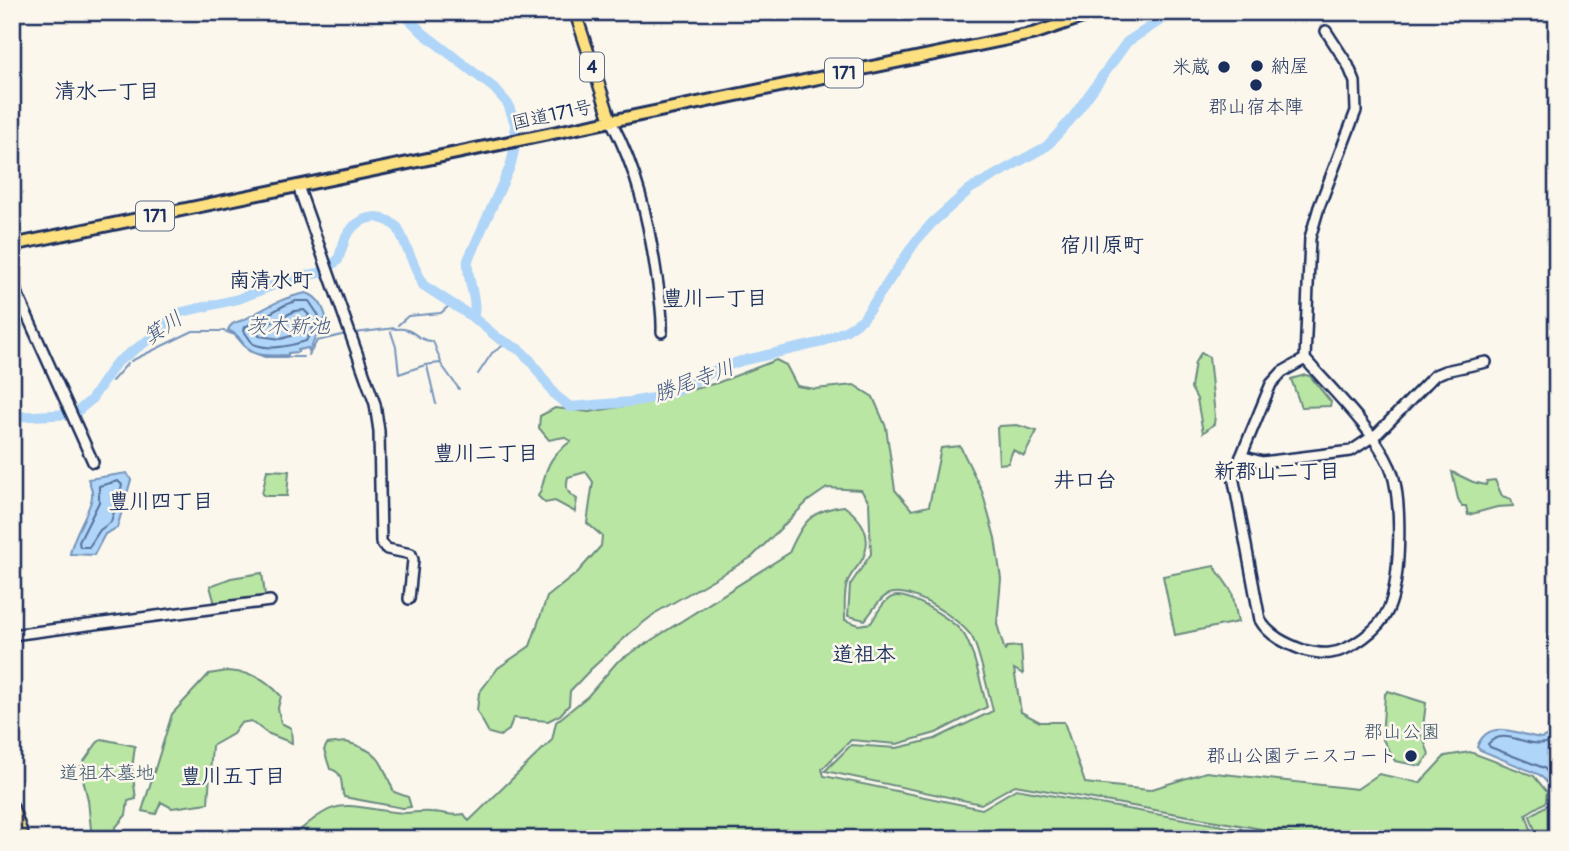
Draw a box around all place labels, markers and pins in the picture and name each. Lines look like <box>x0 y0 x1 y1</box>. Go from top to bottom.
place label: 納屋 <box>1271 54 1309 78</box>
place label: 米蔵 <box>1172 55 1210 79</box>
marker: 納屋 <box>1249 58 1265 74</box>
marker: 米蔵 <box>1216 59 1232 75</box>
marker: 郡山宿本陣 <box>1248 77 1264 93</box>
place label: 郡山宿本陣 <box>1208 95 1304 119</box>
place label: 郡山公園テニスコート <box>1207 744 1397 768</box>
marker: 郡山公園テニスコート <box>1403 748 1419 764</box>

